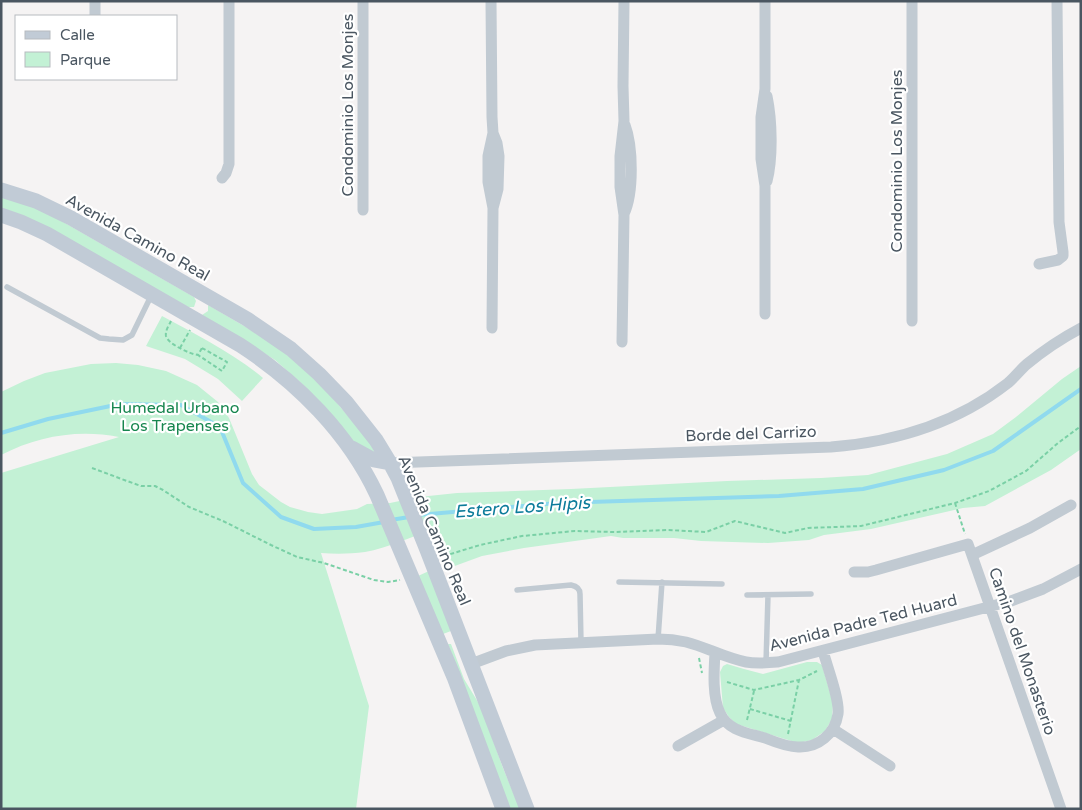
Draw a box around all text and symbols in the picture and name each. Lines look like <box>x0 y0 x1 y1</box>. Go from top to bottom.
street label: Condominio Los Monjes <box>338 14 358 196</box>
legend <box>15 15 178 80</box>
text: Calle <box>60 26 95 44</box>
text: Parque <box>60 51 111 69</box>
street label: Condominio Los Monjes <box>887 70 907 252</box>
street label: Avenida Camino Real <box>62 190 213 286</box>
park label: Humedal Urbano Los Trapenses <box>110 398 240 436</box>
street label: Borde del Carrizo <box>685 422 817 446</box>
street label: Avenida Camino Real <box>393 452 475 609</box>
water label: Estero Los Hipis <box>453 491 592 523</box>
street label: Camino del Monasterio <box>984 565 1060 738</box>
street label: Avenida Padre Ted Huard <box>767 590 959 656</box>

